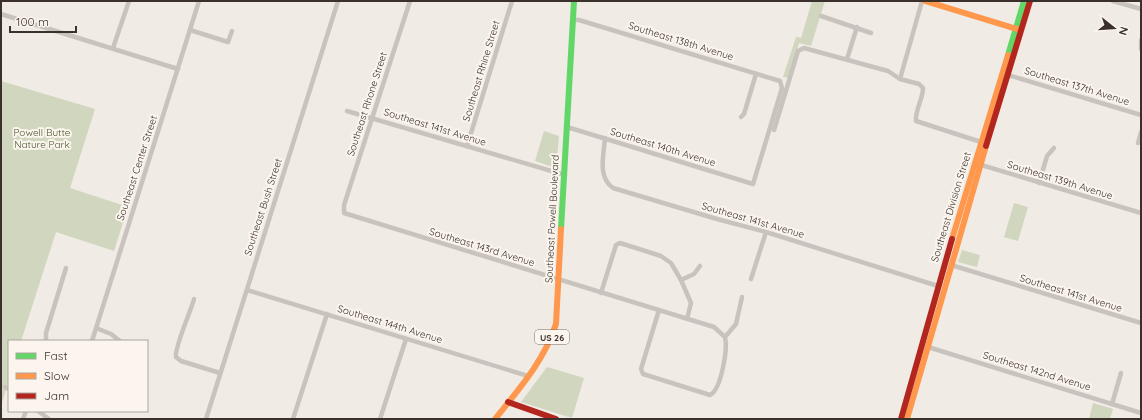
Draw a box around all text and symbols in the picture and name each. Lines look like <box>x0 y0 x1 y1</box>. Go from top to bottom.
scale bar <box>10 8 76 34</box>
north arrow <box>1094 8 1134 48</box>
text: 100 m <box>16 14 49 29</box>
street label: Southeast Rhine Street <box>459 18 503 123</box>
street label: Southeast 138th Avenue <box>627 19 736 63</box>
text: N <box>1116 25 1131 37</box>
street label: Southeast Rhone Street <box>344 50 390 158</box>
street label: Southeast 137th Avenue <box>1023 64 1131 108</box>
street label: Southeast 141st Avenue <box>382 105 488 149</box>
street label: Southeast Center Street <box>114 113 160 222</box>
street label: Southeast 140th Avenue <box>609 125 718 169</box>
park label: Powell Butte Nature Park <box>14 126 71 151</box>
street label: Southeast Division Street <box>928 150 974 264</box>
street label: Southeast Powell Boulevard <box>542 155 562 283</box>
street label: Southeast Bush Street <box>241 156 285 257</box>
street label: Southeast 139th Avenue <box>1006 158 1115 202</box>
street label: Southeast 141st Avenue <box>700 199 806 241</box>
street label: Southeast 143rd Avenue <box>428 225 537 269</box>
street label: Southeast 141st Avenue <box>1018 271 1124 315</box>
street label: Southeast 144th Avenue <box>336 302 444 346</box>
road number: US 26 <box>535 330 569 344</box>
legend <box>8 340 148 412</box>
text: Fast <box>44 348 68 363</box>
street label: Southeast 142nd Avenue <box>981 348 1093 394</box>
text: Slow <box>44 368 70 383</box>
text: Jam <box>44 388 69 403</box>

